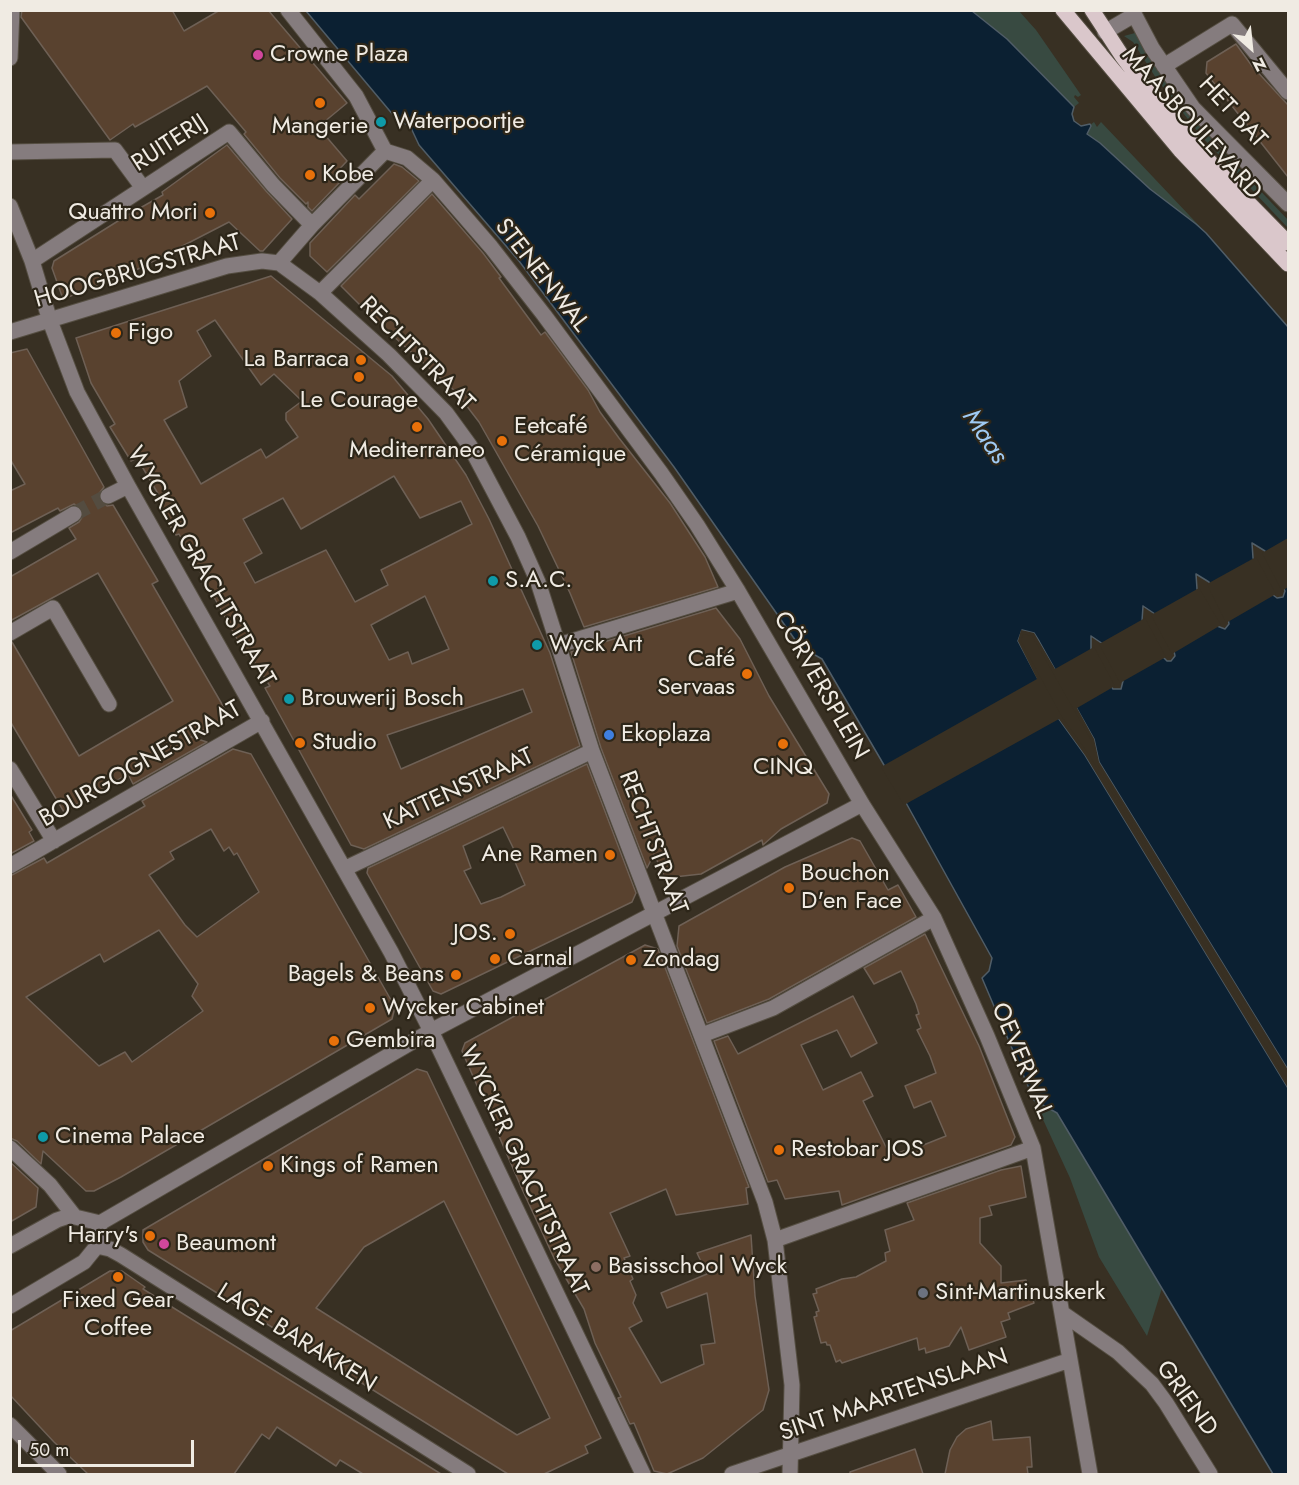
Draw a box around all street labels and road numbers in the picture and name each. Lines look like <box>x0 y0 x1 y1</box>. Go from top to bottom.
street label: MAASBOULEVARD <box>1115 42 1267 206</box>
street label: HET BAT <box>1192 71 1272 155</box>
street label: RUITERIJ <box>127 109 213 179</box>
street label: STENENWAL <box>488 214 594 338</box>
street label: HOOGBRUGSTRAAT <box>31 229 245 315</box>
street label: RECHTSTRAAT <box>352 291 480 419</box>
street label: WYCKER GRACHTSTRAAT <box>119 442 281 692</box>
street label: CÖRVERSPLEIN <box>766 607 874 765</box>
street label: BOURGOGNESTRAAT <box>35 695 247 835</box>
street label: KATTENSTRAAT <box>379 743 539 837</box>
street label: RECHTSTRAAT <box>611 767 693 919</box>
street label: OEVERWAL <box>984 999 1058 1123</box>
street label: WYCKER GRACHTSTRAAT <box>452 1041 594 1301</box>
street label: LAGE BARAKKEN <box>211 1278 381 1400</box>
street label: SINT MAARTENSLAAN <box>776 1343 1012 1449</box>
street label: GRIEND <box>1149 1356 1223 1442</box>

